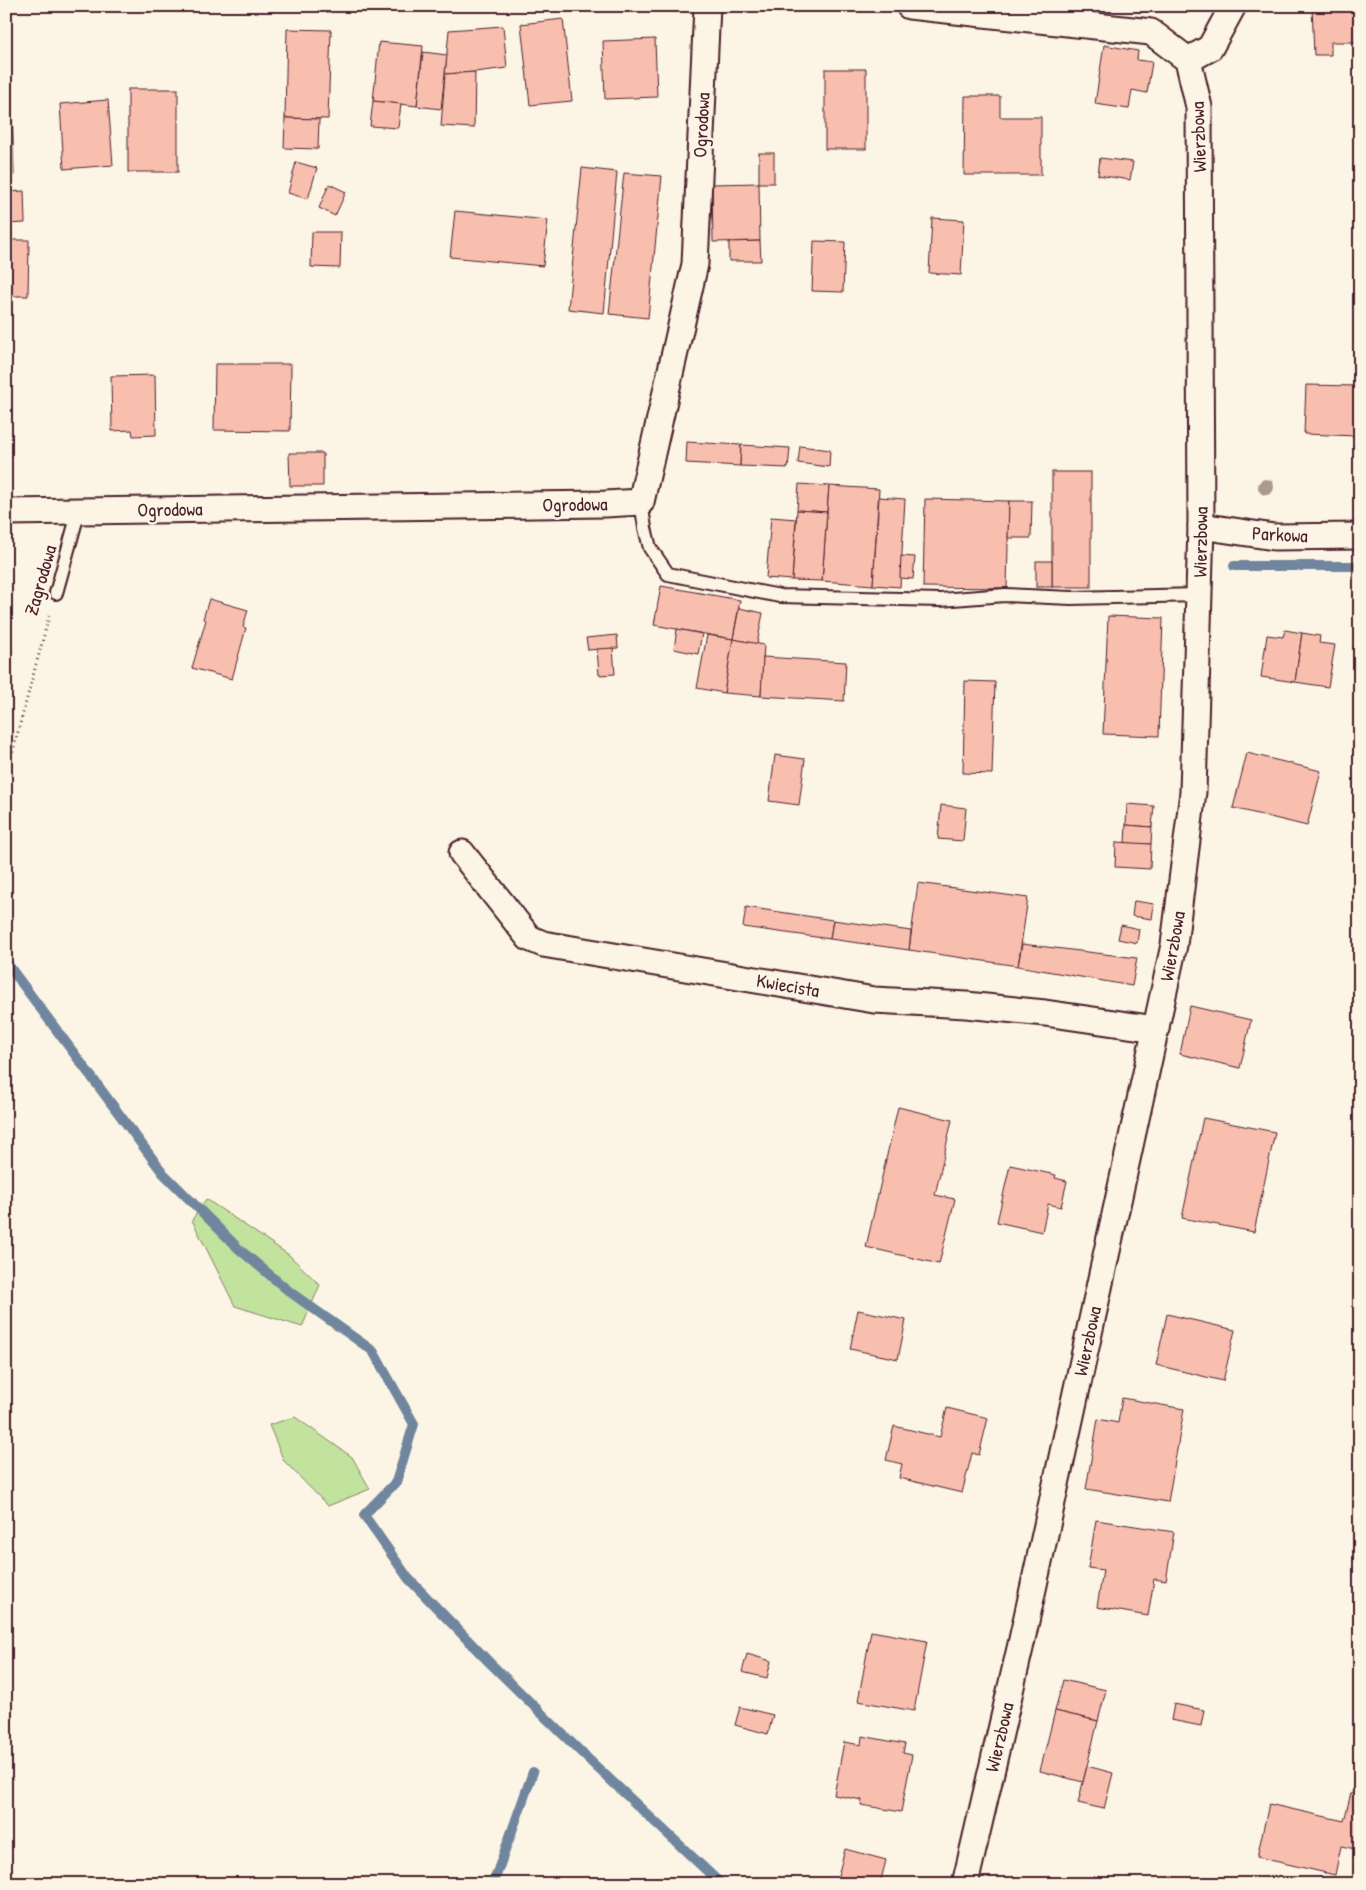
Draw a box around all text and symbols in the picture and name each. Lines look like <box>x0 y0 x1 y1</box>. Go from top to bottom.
street label: Ogrodowa <box>686 91 716 158</box>
street label: Wierzbowa <box>1184 101 1212 173</box>
street label: Ogrodowa <box>542 490 608 518</box>
street label: Ogrodowa <box>137 495 203 523</box>
street label: Wierzbowa <box>1186 506 1214 578</box>
street label: Parkowa <box>1252 520 1309 548</box>
street label: Zagrodowa <box>18 541 63 618</box>
street label: Wierzbowa <box>1153 908 1191 983</box>
street label: Kwiecista <box>754 967 822 1003</box>
street label: Wierzbowa <box>1067 1303 1107 1378</box>
street label: Wierzbowa <box>978 1699 1020 1774</box>

